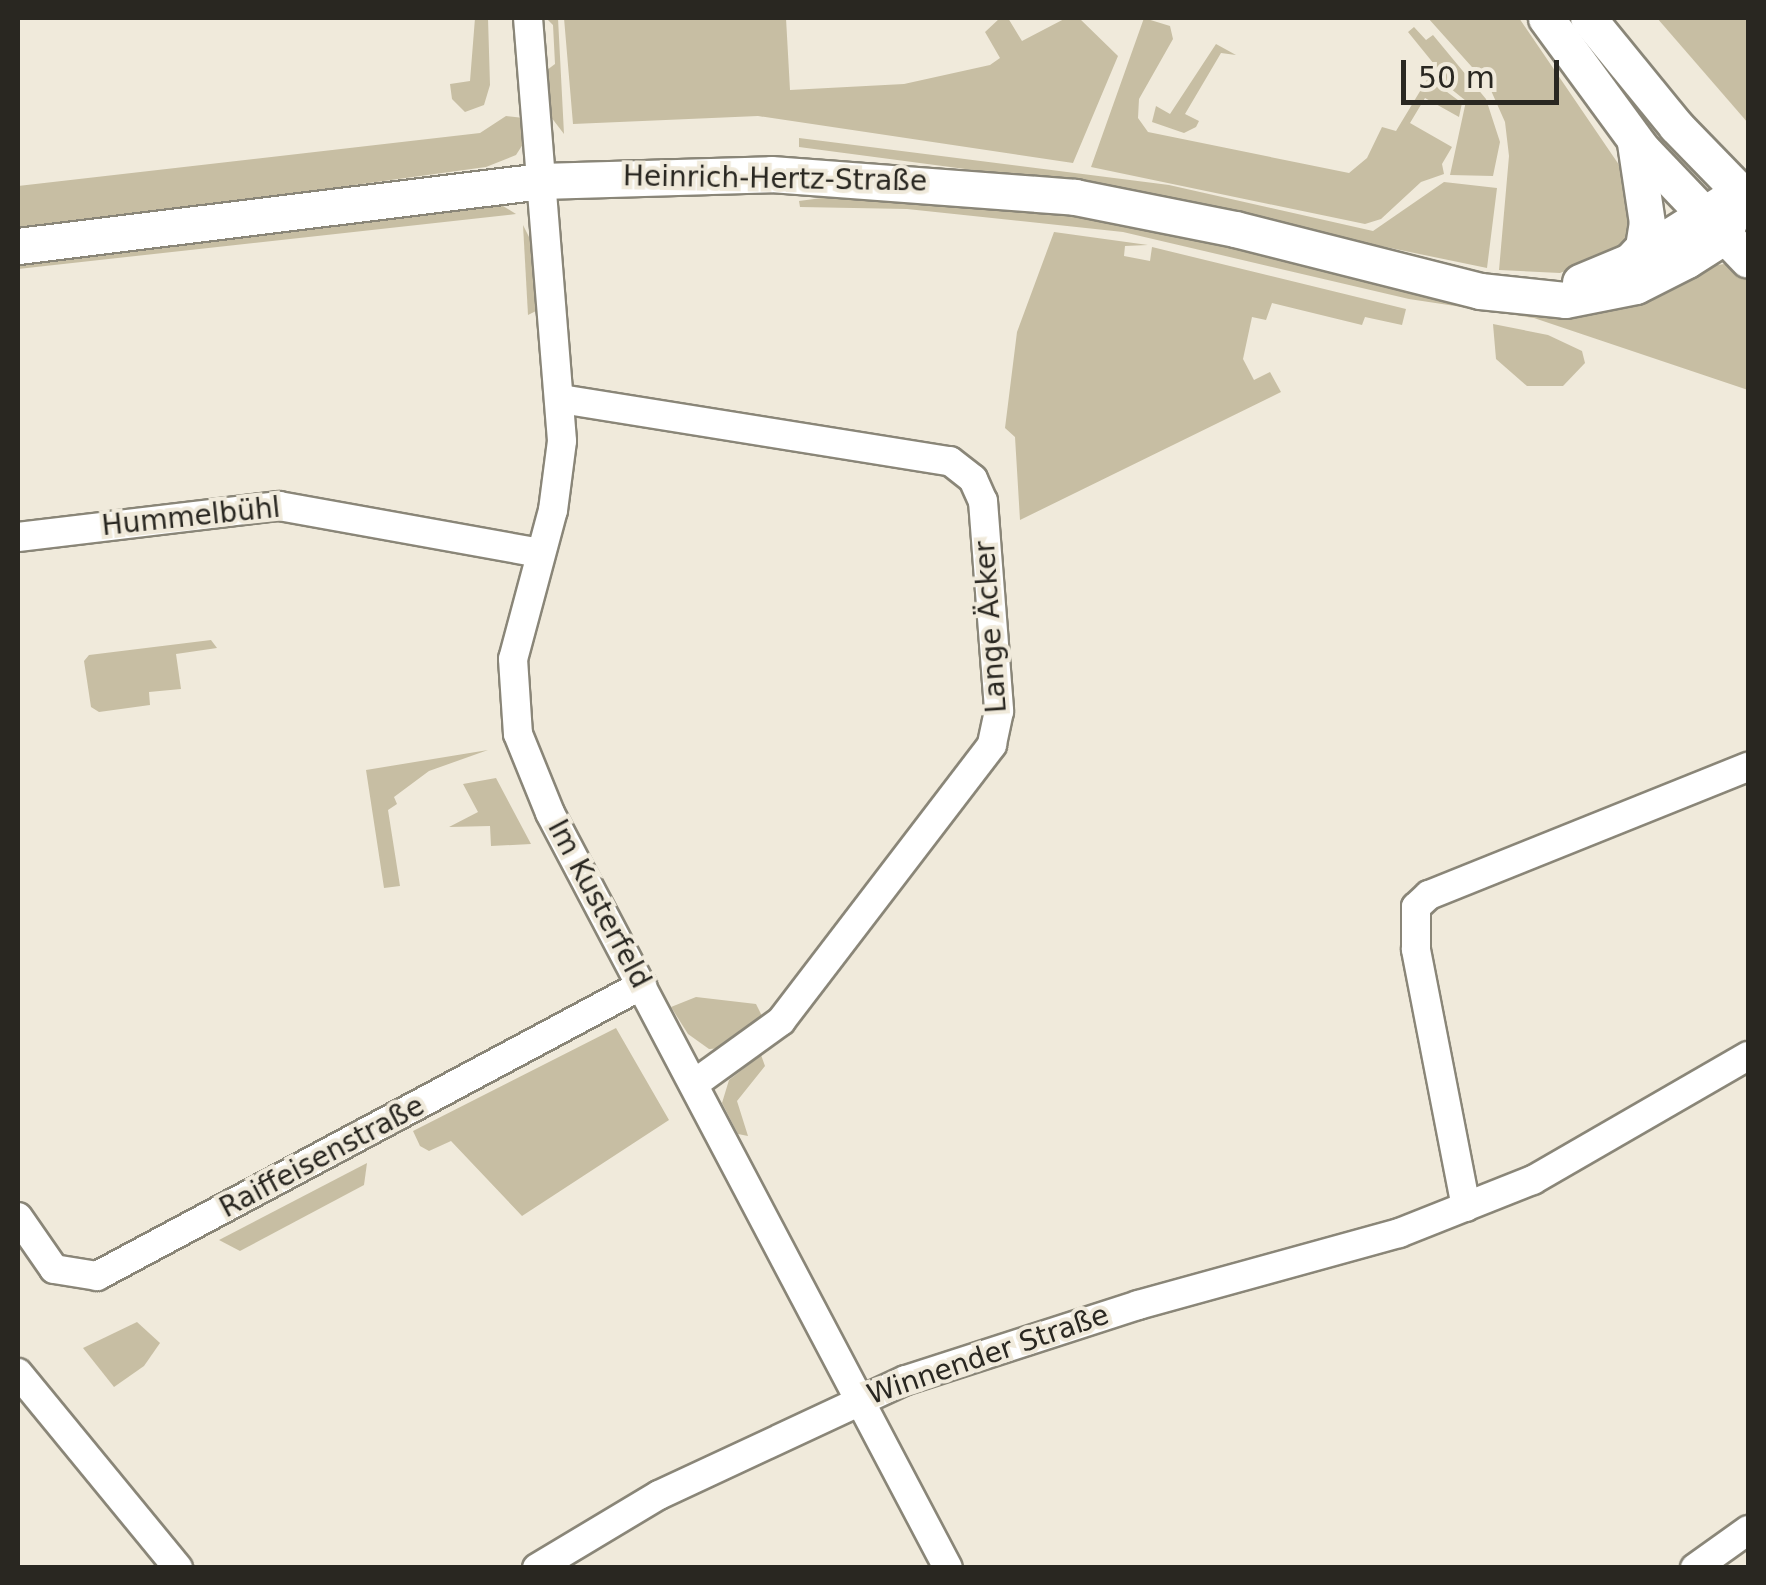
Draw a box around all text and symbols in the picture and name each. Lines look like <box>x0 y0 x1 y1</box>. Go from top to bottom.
scale bar <box>1406 40 1564 102</box>
text: 50 m <box>1418 60 1495 95</box>
street label: Heinrich-Hertz-Straße <box>623 160 927 198</box>
street label: Hummelbühl <box>100 491 282 543</box>
street label: Lange Äcker <box>968 540 1014 714</box>
street label: Im Kusterfeld <box>540 814 658 994</box>
street label: Raiffeisenstraße <box>214 1089 430 1225</box>
street label: Winnender Straße <box>863 1298 1113 1412</box>

